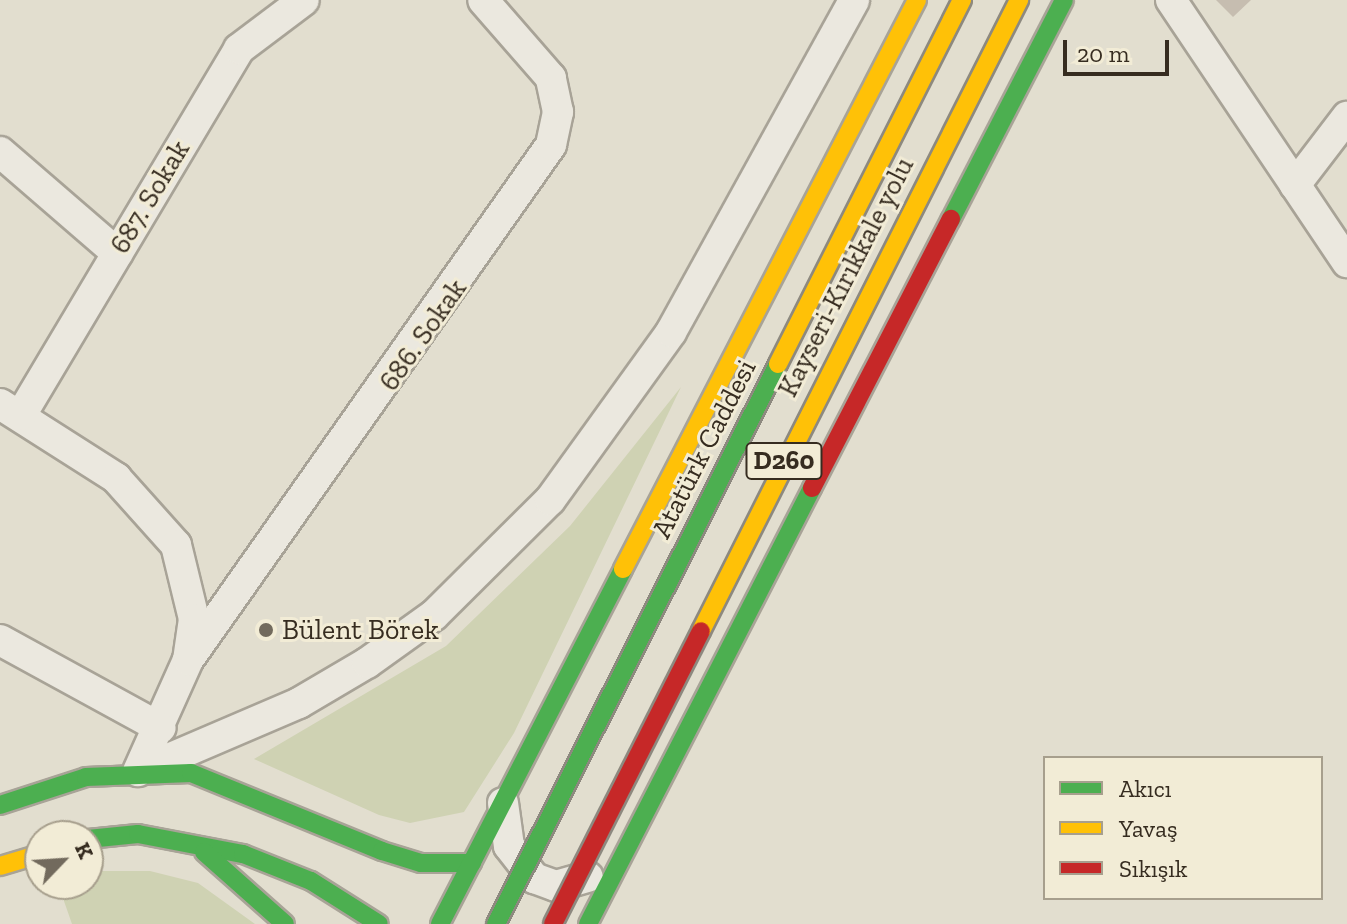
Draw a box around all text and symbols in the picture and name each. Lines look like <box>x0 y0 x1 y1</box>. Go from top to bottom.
scale bar <box>1067 24 1173 74</box>
text: 20 m <box>1077 39 1129 68</box>
street label: 687. Sokak <box>103 134 197 260</box>
street label: Kayseri-Kırıkkale yolu <box>771 151 921 403</box>
street label: 686. Sokak <box>372 273 474 397</box>
street label: Atatürk Caddesi <box>645 354 763 544</box>
road number: D260 <box>744 439 824 483</box>
place label: Bülent Börek <box>282 613 439 647</box>
marker: Bülent Börek <box>257 621 275 639</box>
legend <box>1043 756 1323 900</box>
text: Akıcı <box>1119 774 1172 803</box>
text: Yavaş <box>1119 814 1177 843</box>
north arrow <box>24 820 104 900</box>
text: K <box>69 838 100 863</box>
text: Sıkışık <box>1119 854 1187 883</box>

